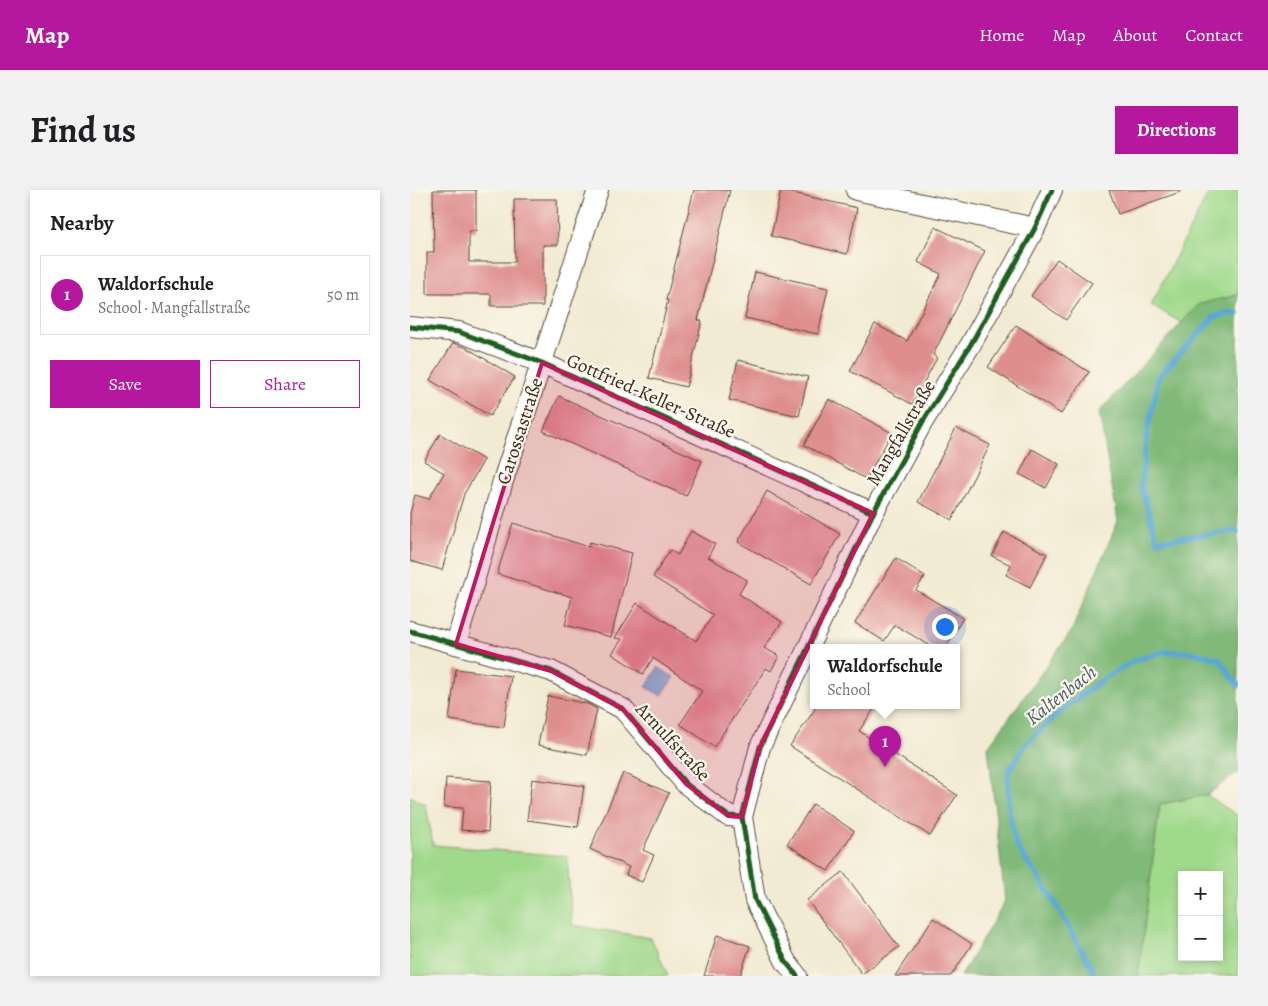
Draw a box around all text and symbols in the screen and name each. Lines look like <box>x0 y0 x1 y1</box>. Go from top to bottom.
text: Map <box>25 19 69 51</box>
text: Home <box>979 23 1024 47</box>
text: Map <box>1052 23 1085 47</box>
text: About <box>1113 23 1157 47</box>
text: Contact <box>1185 23 1243 47</box>
text: Find us <box>30 106 136 154</box>
button: Directions <box>1115 106 1238 154</box>
text: Nearby <box>50 209 113 237</box>
text: Waldorfschule <box>98 271 214 297</box>
text: 1 <box>64 284 70 306</box>
text: 50 m <box>327 284 359 306</box>
text: School · Mangfallstraße <box>98 297 250 319</box>
street label: Gottfried-Keller-Straße <box>562 347 740 445</box>
button: Save <box>50 360 200 408</box>
button: Share <box>210 360 360 408</box>
street label: Carossastraße <box>490 374 550 488</box>
street label: Mangfallstraße <box>860 375 942 491</box>
your location <box>932 614 958 640</box>
popup <box>810 644 960 709</box>
text: Waldorfschule <box>827 653 943 679</box>
water label: Kaltenbach <box>1020 659 1102 731</box>
text: School <box>827 679 870 701</box>
street label: Arnulfstraße <box>629 696 716 787</box>
pin: 1 <box>869 726 901 767</box>
map controls <box>1178 871 1223 961</box>
button: + <box>1178 871 1223 916</box>
button: − <box>1178 916 1223 961</box>

